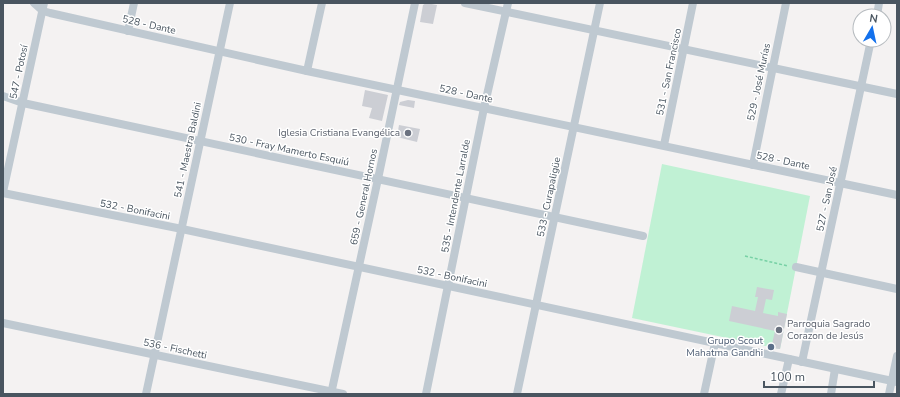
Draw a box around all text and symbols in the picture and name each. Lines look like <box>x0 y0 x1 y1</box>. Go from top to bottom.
north arrow <box>852 8 892 48</box>
text: N <box>868 11 879 27</box>
street label: 528 - Dante <box>121 12 177 38</box>
street label: 531 - San Francisco <box>653 27 685 117</box>
street label: 529 - José Murías <box>744 42 774 122</box>
street label: 547 - Potosí <box>6 43 32 100</box>
street label: 528 - Dante <box>438 81 494 107</box>
street label: 541 - Maestra Baldini <box>171 101 205 199</box>
place label: Iglesia Cristiana Evangélica <box>278 126 400 140</box>
marker: Iglesia Cristiana Evangélica <box>403 128 413 138</box>
street label: 530 - Fray Mamerto Esquiú <box>228 130 350 170</box>
street label: 535 - Intendente Larralde <box>438 138 474 254</box>
street label: 659 - General Hornos <box>347 147 381 246</box>
street label: 528 - Dante <box>755 148 811 174</box>
street label: 533 - Curapaligüe <box>534 156 564 238</box>
street label: 527 - San José <box>813 165 841 233</box>
street label: 532 - Bonifacini <box>99 196 171 224</box>
street label: 532 - Bonifacini <box>416 263 488 291</box>
place label: Parroquia Sagrado Corazon de Jesús <box>787 317 871 343</box>
marker: Parroquia Sagrado Corazon de Jesús <box>774 325 784 335</box>
place label: Grupo Scout Mahatma Gandhi <box>686 334 763 360</box>
street label: 536 - Fischetti <box>142 335 208 363</box>
marker: Grupo Scout Mahatma Gandhi <box>766 342 776 352</box>
scale bar <box>764 363 874 389</box>
text: 100 m <box>770 369 805 385</box>

